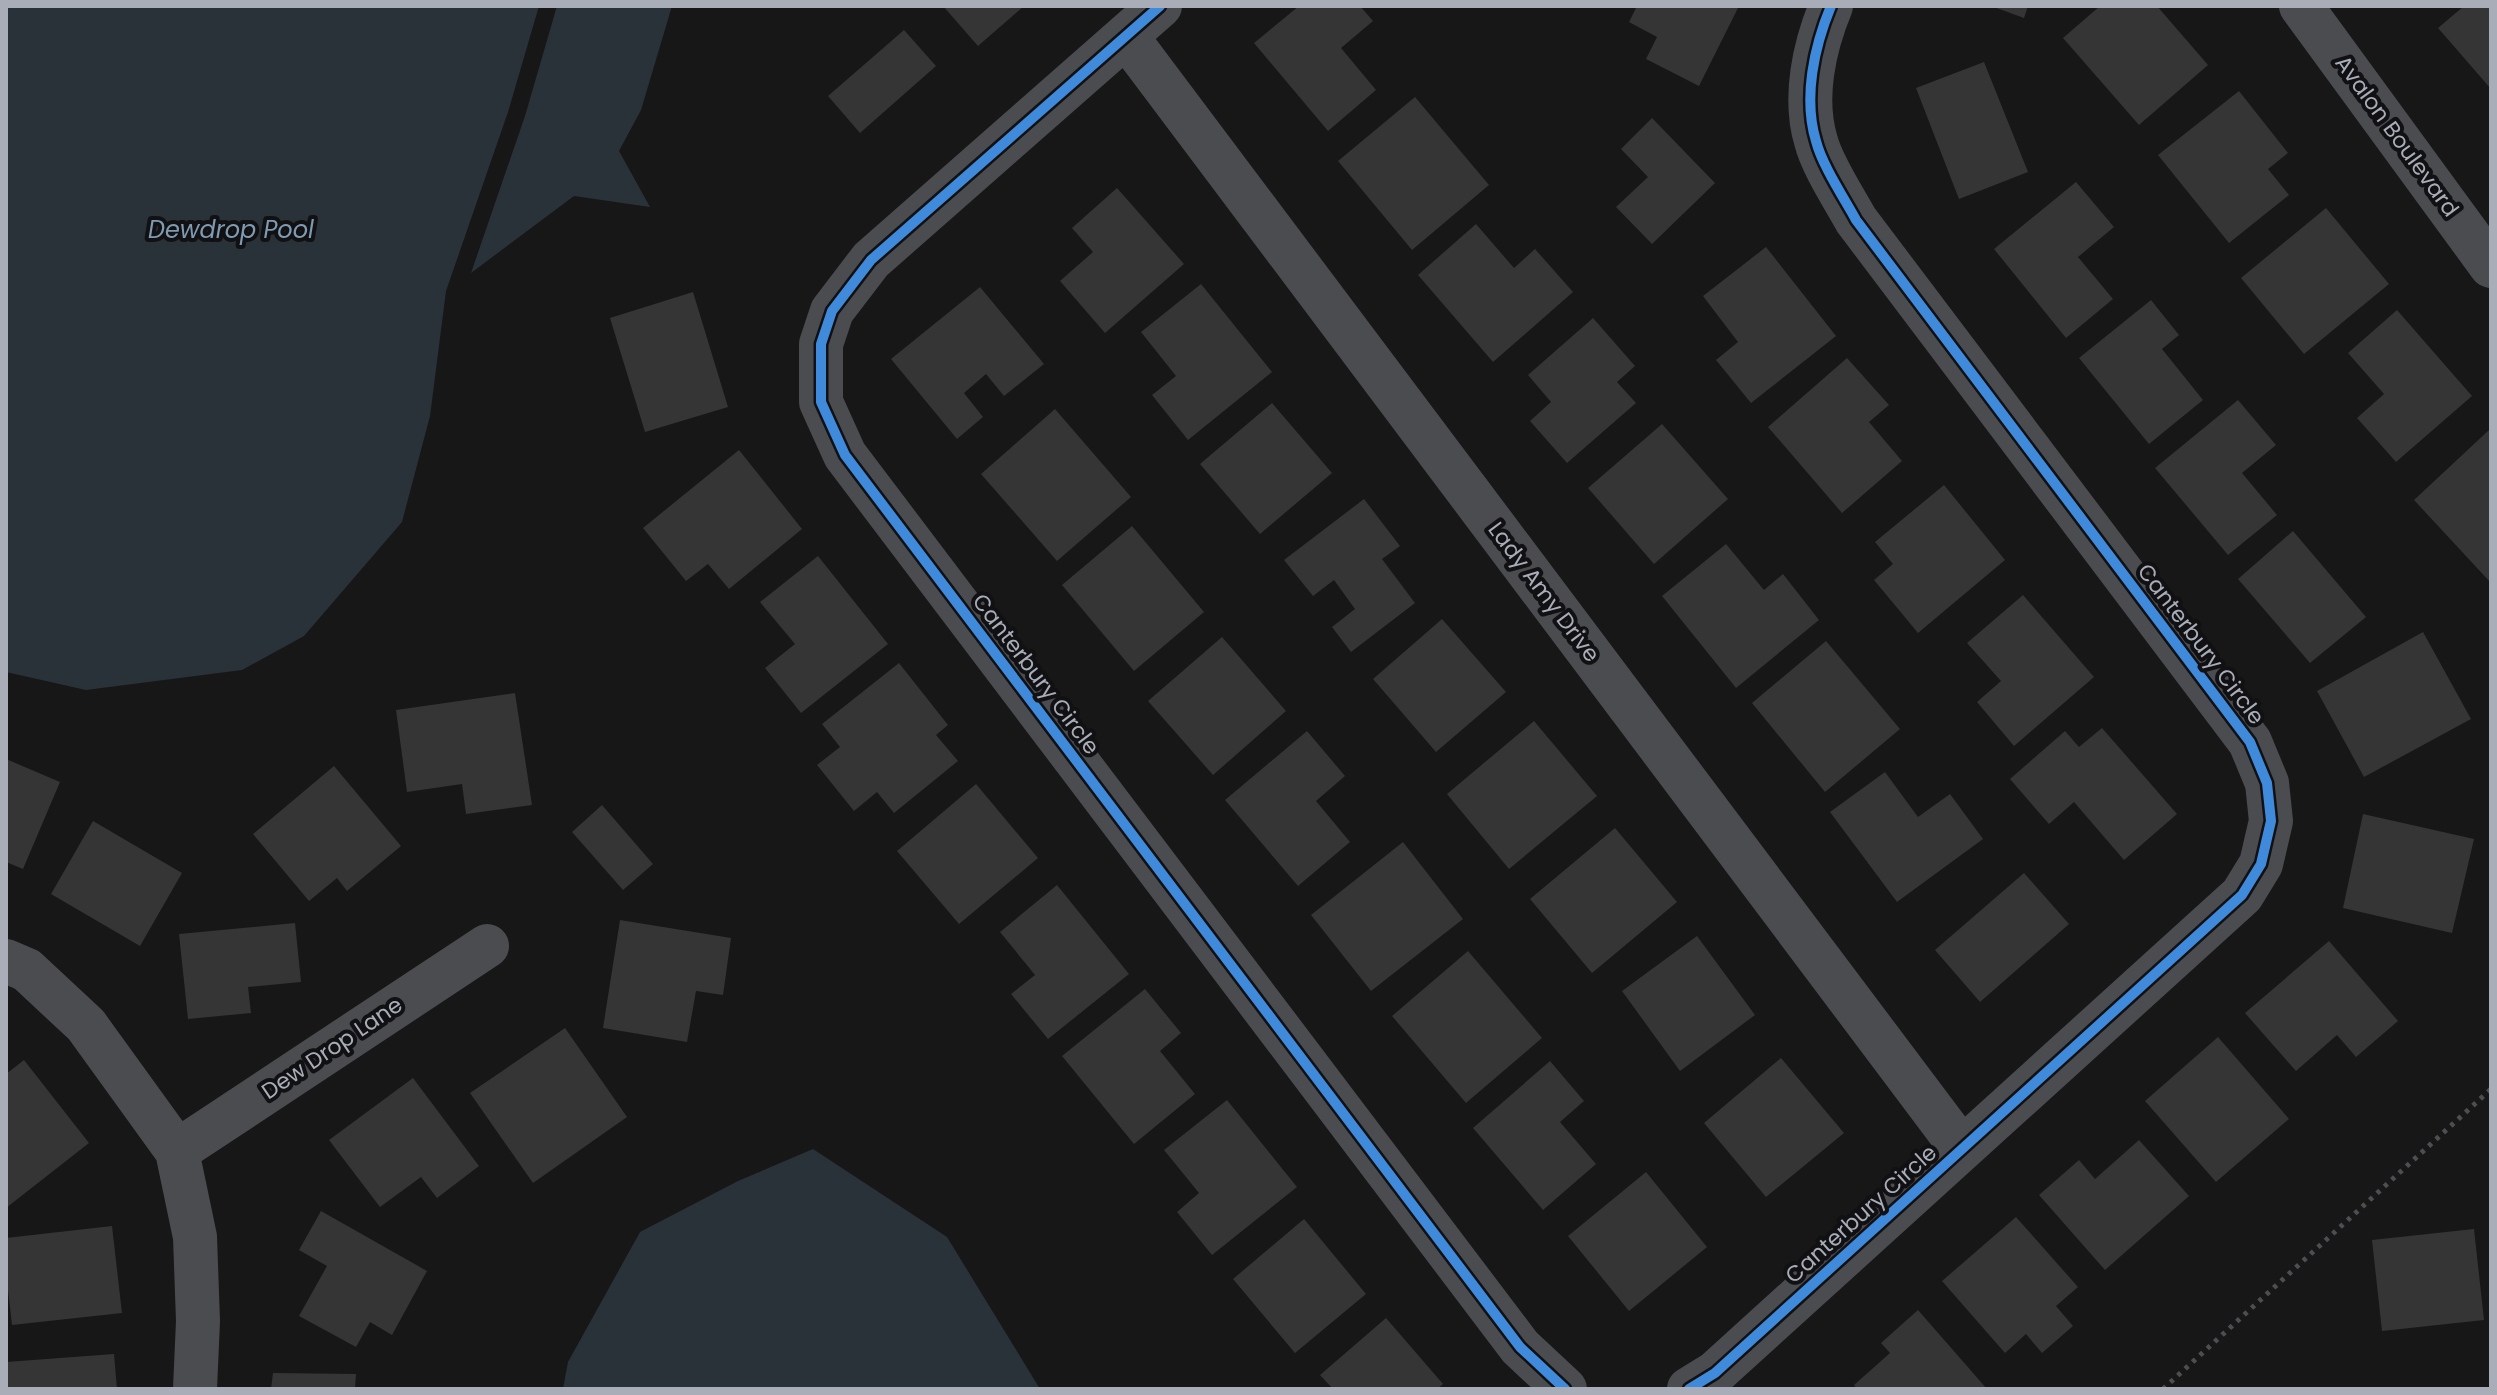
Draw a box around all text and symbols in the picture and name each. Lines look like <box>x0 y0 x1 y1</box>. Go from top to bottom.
street label: Avalon Boulevard <box>2328 49 2466 223</box>
water label: Dewdrop Pool <box>148 213 314 246</box>
street label: Lady Amy Drive <box>1481 515 1607 669</box>
street label: Canterbury Circle <box>2130 557 2272 731</box>
street label: Canterbury Circle <box>965 587 1107 761</box>
street label: Dew Drop Lane <box>255 989 409 1107</box>
street label: Canterbury Circle <box>1778 1138 1944 1290</box>

